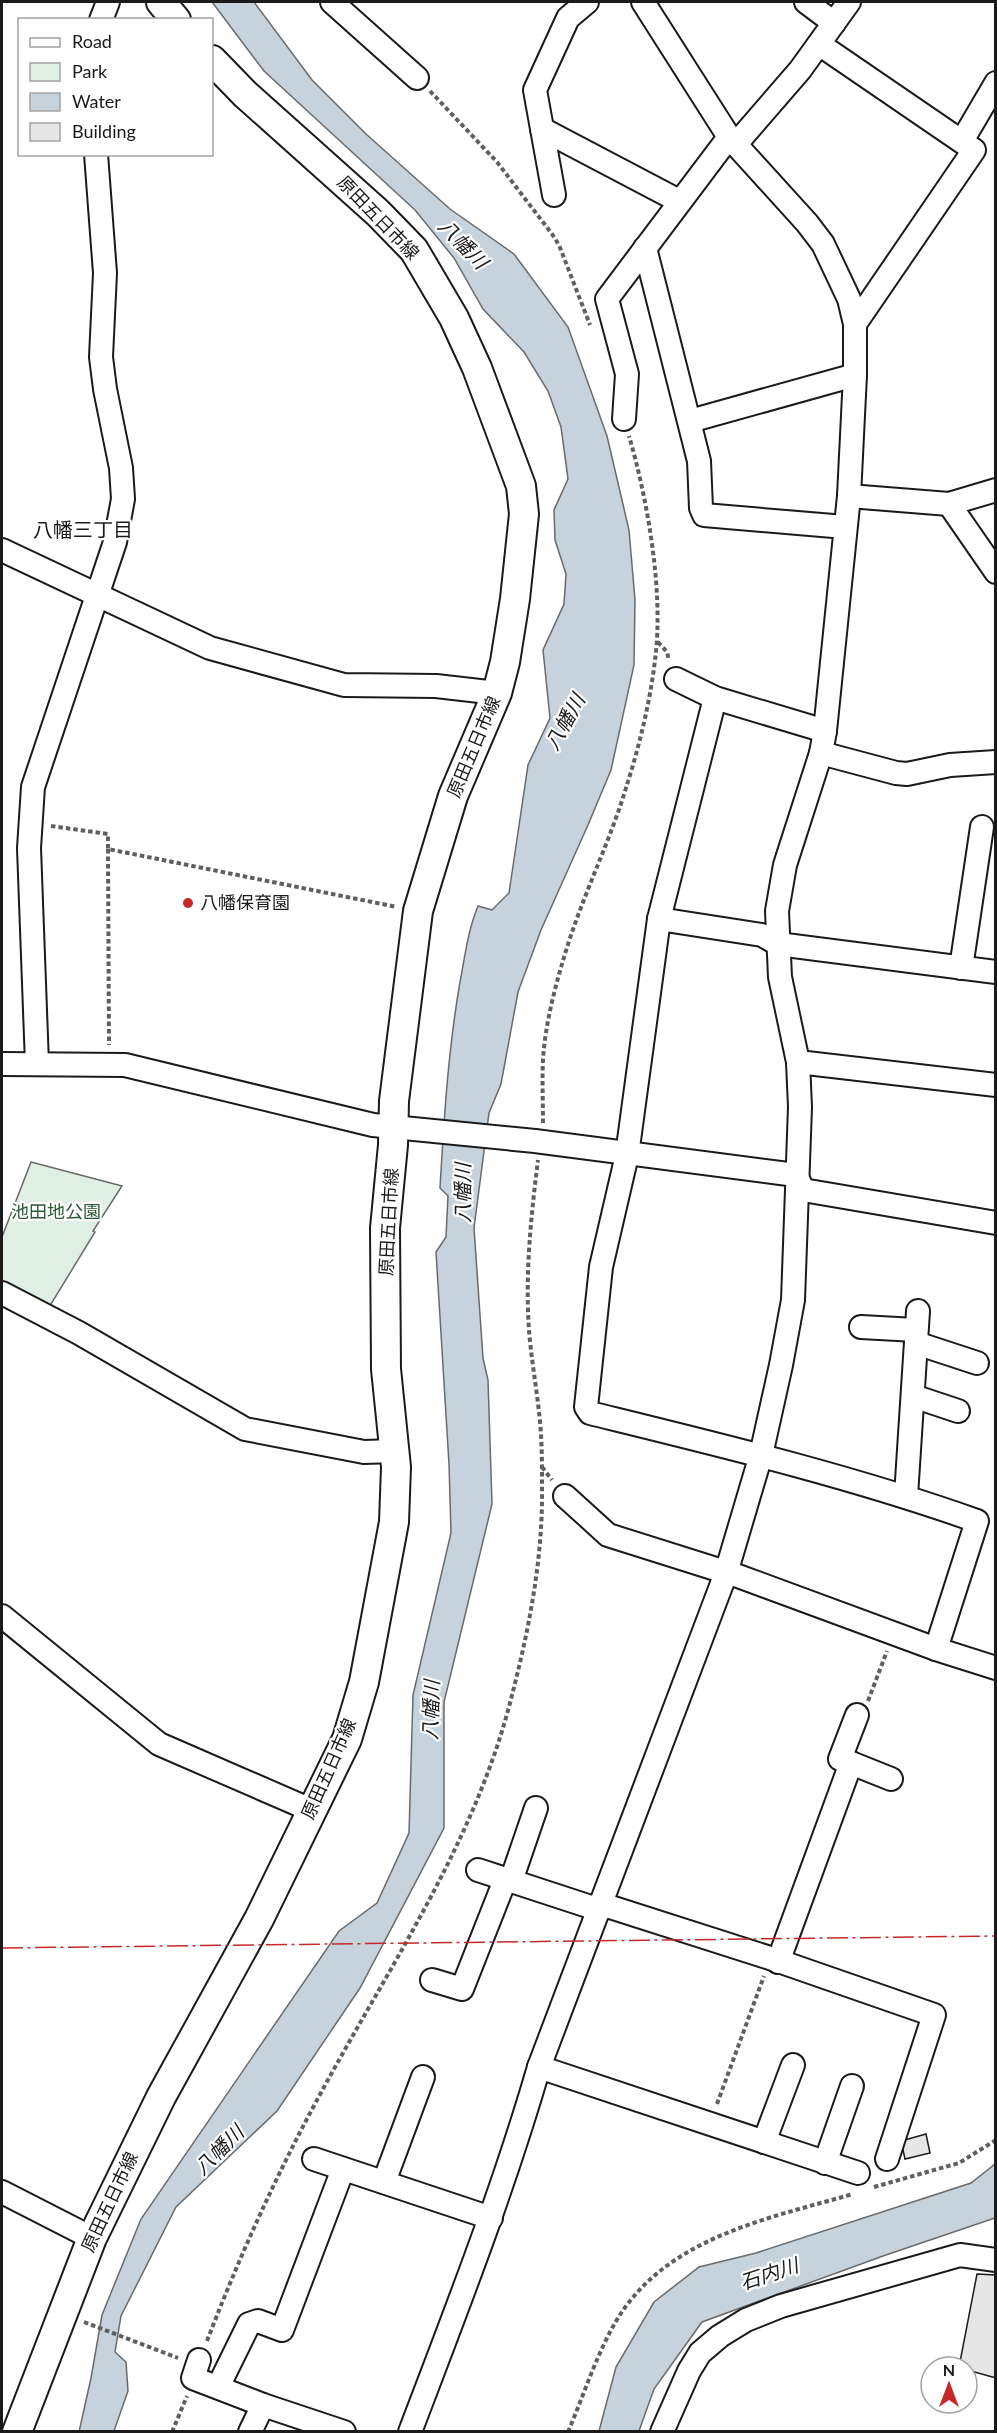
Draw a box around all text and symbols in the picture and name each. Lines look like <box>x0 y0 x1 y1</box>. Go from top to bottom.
legend <box>18 18 213 156</box>
text: Road <box>72 30 112 52</box>
text: Park <box>72 60 108 82</box>
text: Water <box>72 90 121 112</box>
text: Building <box>72 120 136 142</box>
street label: 原田五日市線 <box>333 171 424 264</box>
water label: 八幡川 <box>434 213 495 275</box>
district label: 八幡三丁目 <box>33 517 133 541</box>
water label: 八幡川 <box>539 688 590 754</box>
street label: 原田五日市線 <box>442 693 504 801</box>
place label: 八幡保育園 <box>200 891 290 913</box>
marker: 八幡保育園 <box>181 896 195 910</box>
water label: 八幡川 <box>450 1161 474 1223</box>
street label: 原田五日市線 <box>374 1167 402 1276</box>
park label: 池田地公園 <box>11 1200 101 1222</box>
water label: 八幡川 <box>417 1678 443 1740</box>
street label: 原田五日市線 <box>296 1715 360 1822</box>
water label: 八幡川 <box>189 2118 249 2179</box>
street label: 原田五日市線 <box>76 2148 142 2255</box>
water label: 石内川 <box>736 2252 803 2294</box>
north arrow <box>919 2355 979 2415</box>
text: N <box>943 2360 955 2379</box>

